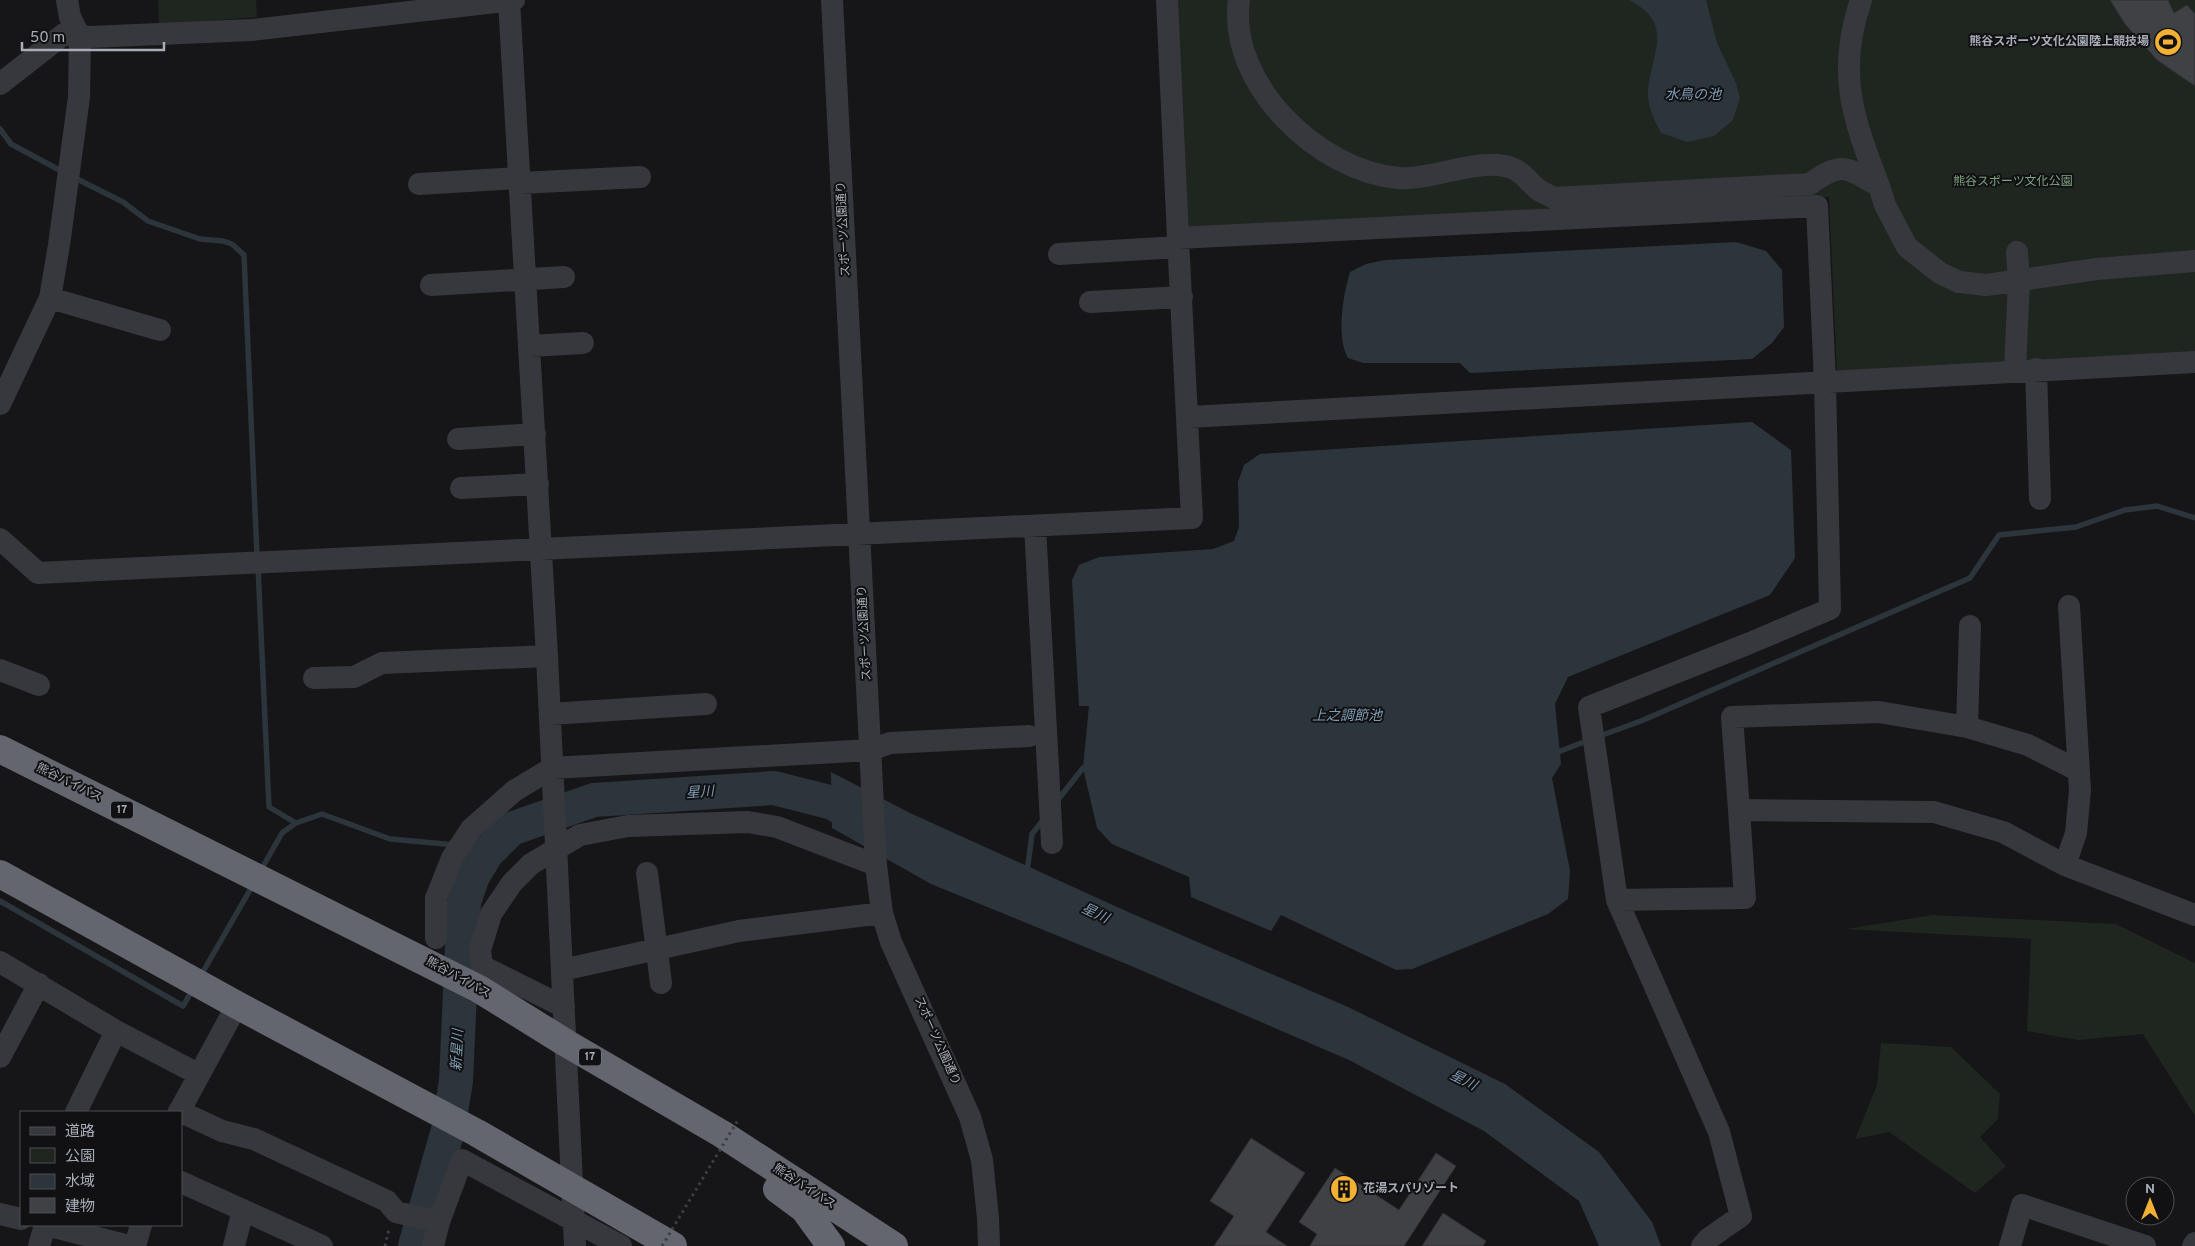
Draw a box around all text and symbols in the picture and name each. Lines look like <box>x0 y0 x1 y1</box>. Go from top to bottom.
scale bar <box>22 20 165 52</box>
sports icon: 熊谷スポーツ文化公園陸上競技場 <box>2153 27 2183 57</box>
text: 50 m <box>30 29 65 48</box>
place label: 熊谷スポーツ文化公園陸上競技場 <box>1969 34 2149 50</box>
water label: 水鳥の池 <box>1665 87 1723 104</box>
park label: 熊谷スポーツ文化公園 <box>1953 174 2073 190</box>
street label: スポーツ公園通り <box>834 181 854 277</box>
street label: スポーツ公園通り <box>855 585 875 681</box>
water label: 上之調節池 <box>1312 708 1384 725</box>
street label: 熊谷バイパス <box>33 760 105 806</box>
water label: 星川 <box>685 783 717 802</box>
road number: 17 <box>111 802 133 818</box>
water label: 星川 <box>1079 900 1113 928</box>
street label: 熊谷バイパス <box>423 954 493 1002</box>
street label: スポーツ公園通り <box>910 994 964 1088</box>
water label: 新星川 <box>448 1027 468 1071</box>
road number: 17 <box>579 1048 601 1066</box>
water label: 星川 <box>1447 1067 1481 1096</box>
legend <box>20 1111 182 1226</box>
text: 道路 <box>65 1123 95 1142</box>
text: 公園 <box>65 1148 95 1167</box>
street label: 熊谷バイパス <box>770 1161 838 1213</box>
text: 水域 <box>65 1173 95 1192</box>
building icon: 花湯スパリゾート <box>1329 1174 1359 1204</box>
north arrow <box>2125 1176 2175 1226</box>
place label: 花湯スパリゾート <box>1363 1181 1459 1197</box>
text: N <box>2145 1181 2155 1198</box>
text: 建物 <box>65 1198 95 1217</box>

